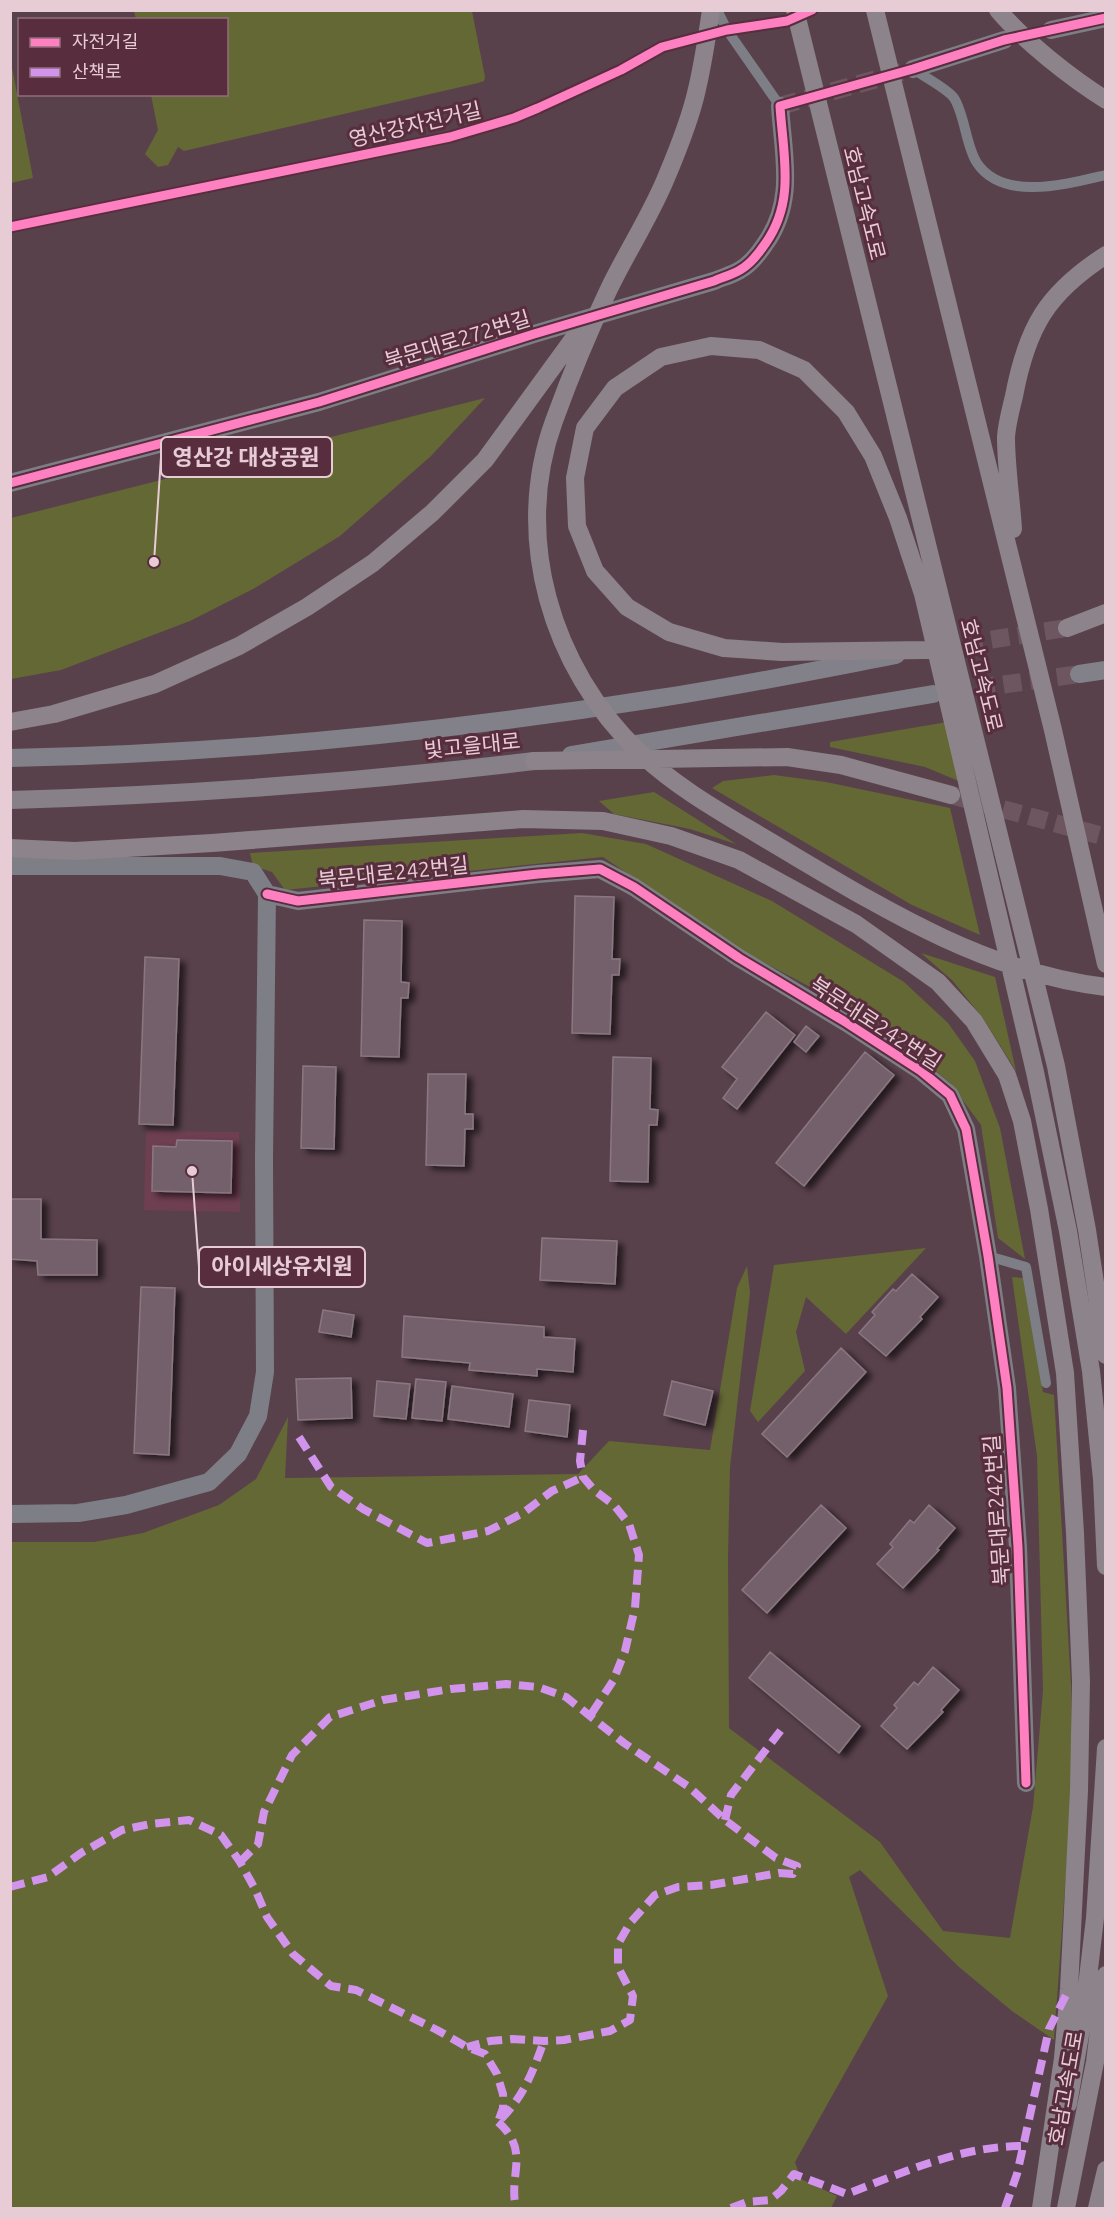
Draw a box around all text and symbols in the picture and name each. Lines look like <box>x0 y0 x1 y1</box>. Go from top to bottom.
legend <box>18 18 228 96</box>
text: 자전거길 <box>72 31 138 51</box>
text: 산책로 <box>72 61 122 81</box>
street label: 영산강자전거길 <box>346 97 484 151</box>
street label: 호남고속도로 <box>839 144 891 262</box>
street label: 북문대로272번길 <box>381 305 533 373</box>
callout: 영산강 대상공원 <box>161 437 332 477</box>
text: 영산강 대상공원 <box>173 444 319 469</box>
street label: 호남고속도로 <box>956 616 1008 734</box>
street label: 빛고을대로 <box>423 728 521 762</box>
street label: 북문대로242번길 <box>316 852 470 892</box>
street label: 북문대로242번길 <box>806 972 946 1074</box>
callout: 아이세상유치원 <box>199 1247 365 1287</box>
text: 아이세상유치원 <box>211 1253 353 1278</box>
street label: 북문대로242번길 <box>979 1434 1013 1586</box>
street label: 호남고속도로 <box>1043 2029 1087 2147</box>

